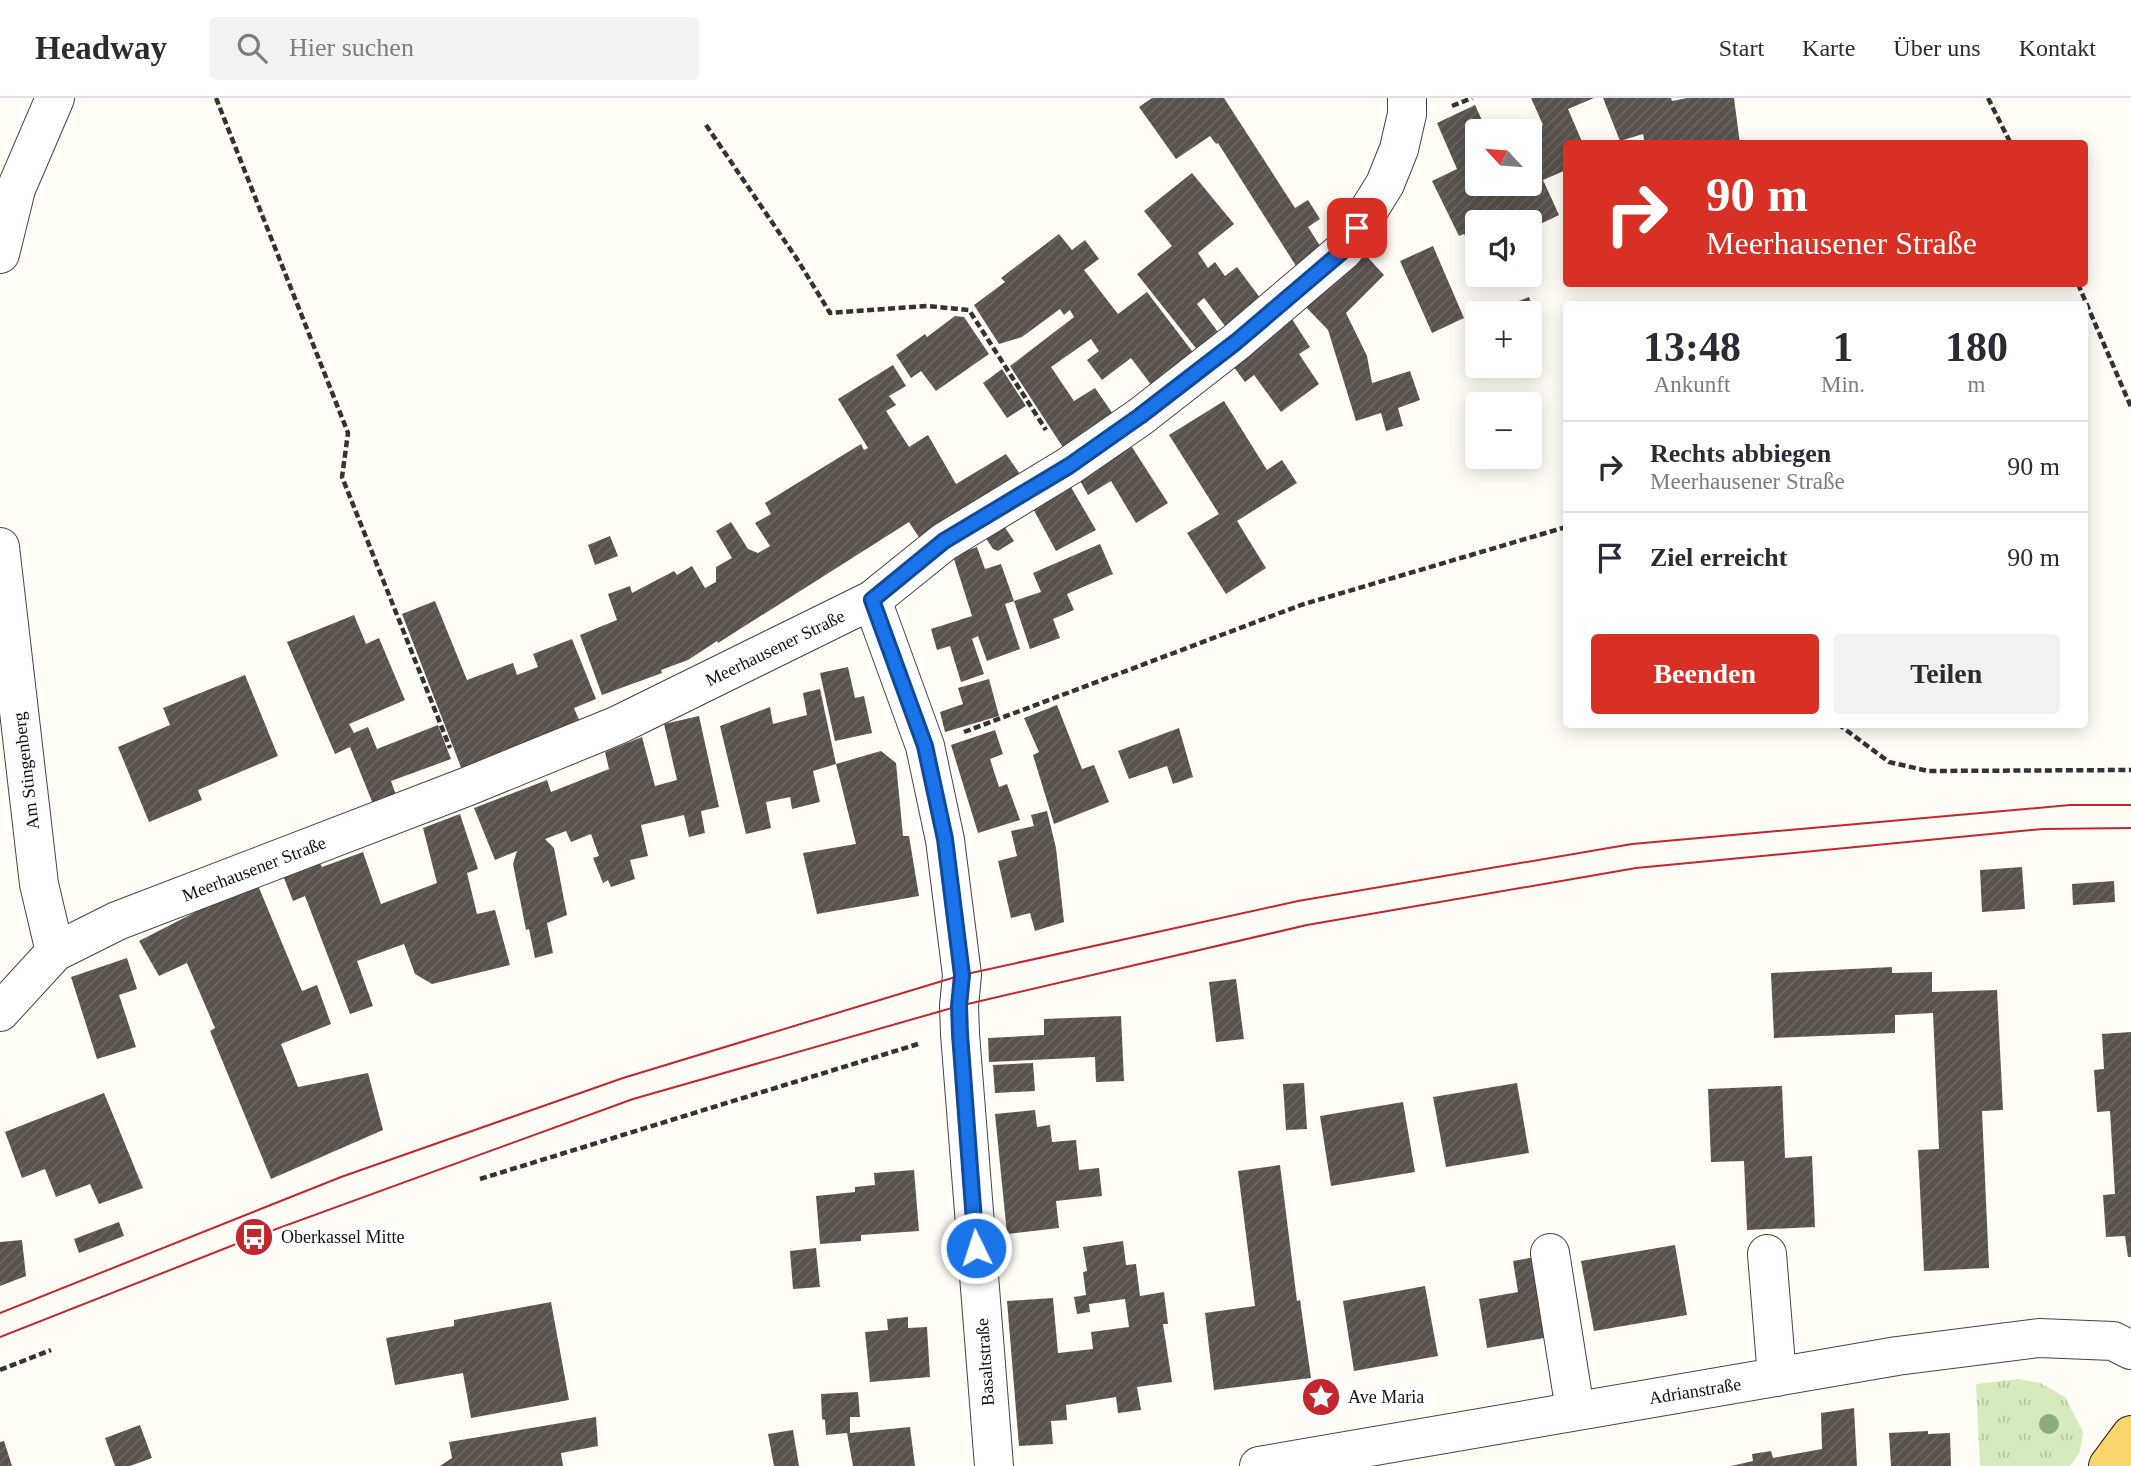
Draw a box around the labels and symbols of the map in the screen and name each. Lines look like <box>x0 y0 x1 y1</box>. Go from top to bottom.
north arrow <box>1465 119 1542 196</box>
pin <box>1327 198 1387 258</box>
street label: Meerhausener Straße <box>702 606 848 690</box>
street label: Am Stingenberg <box>9 711 43 831</box>
street label: Meerhausener Straße <box>179 832 329 906</box>
position arrow <box>939 1211 1013 1285</box>
bus stop icon: Oberkassel Mitte <box>233 1216 275 1258</box>
place label: Oberkassel Mitte <box>281 1227 404 1247</box>
street label: Basaltstraße <box>972 1317 998 1407</box>
street label: Adrianstraße <box>1648 1374 1742 1408</box>
place icon: Ave Maria <box>1300 1376 1342 1418</box>
place label: Ave Maria <box>1348 1387 1424 1407</box>

